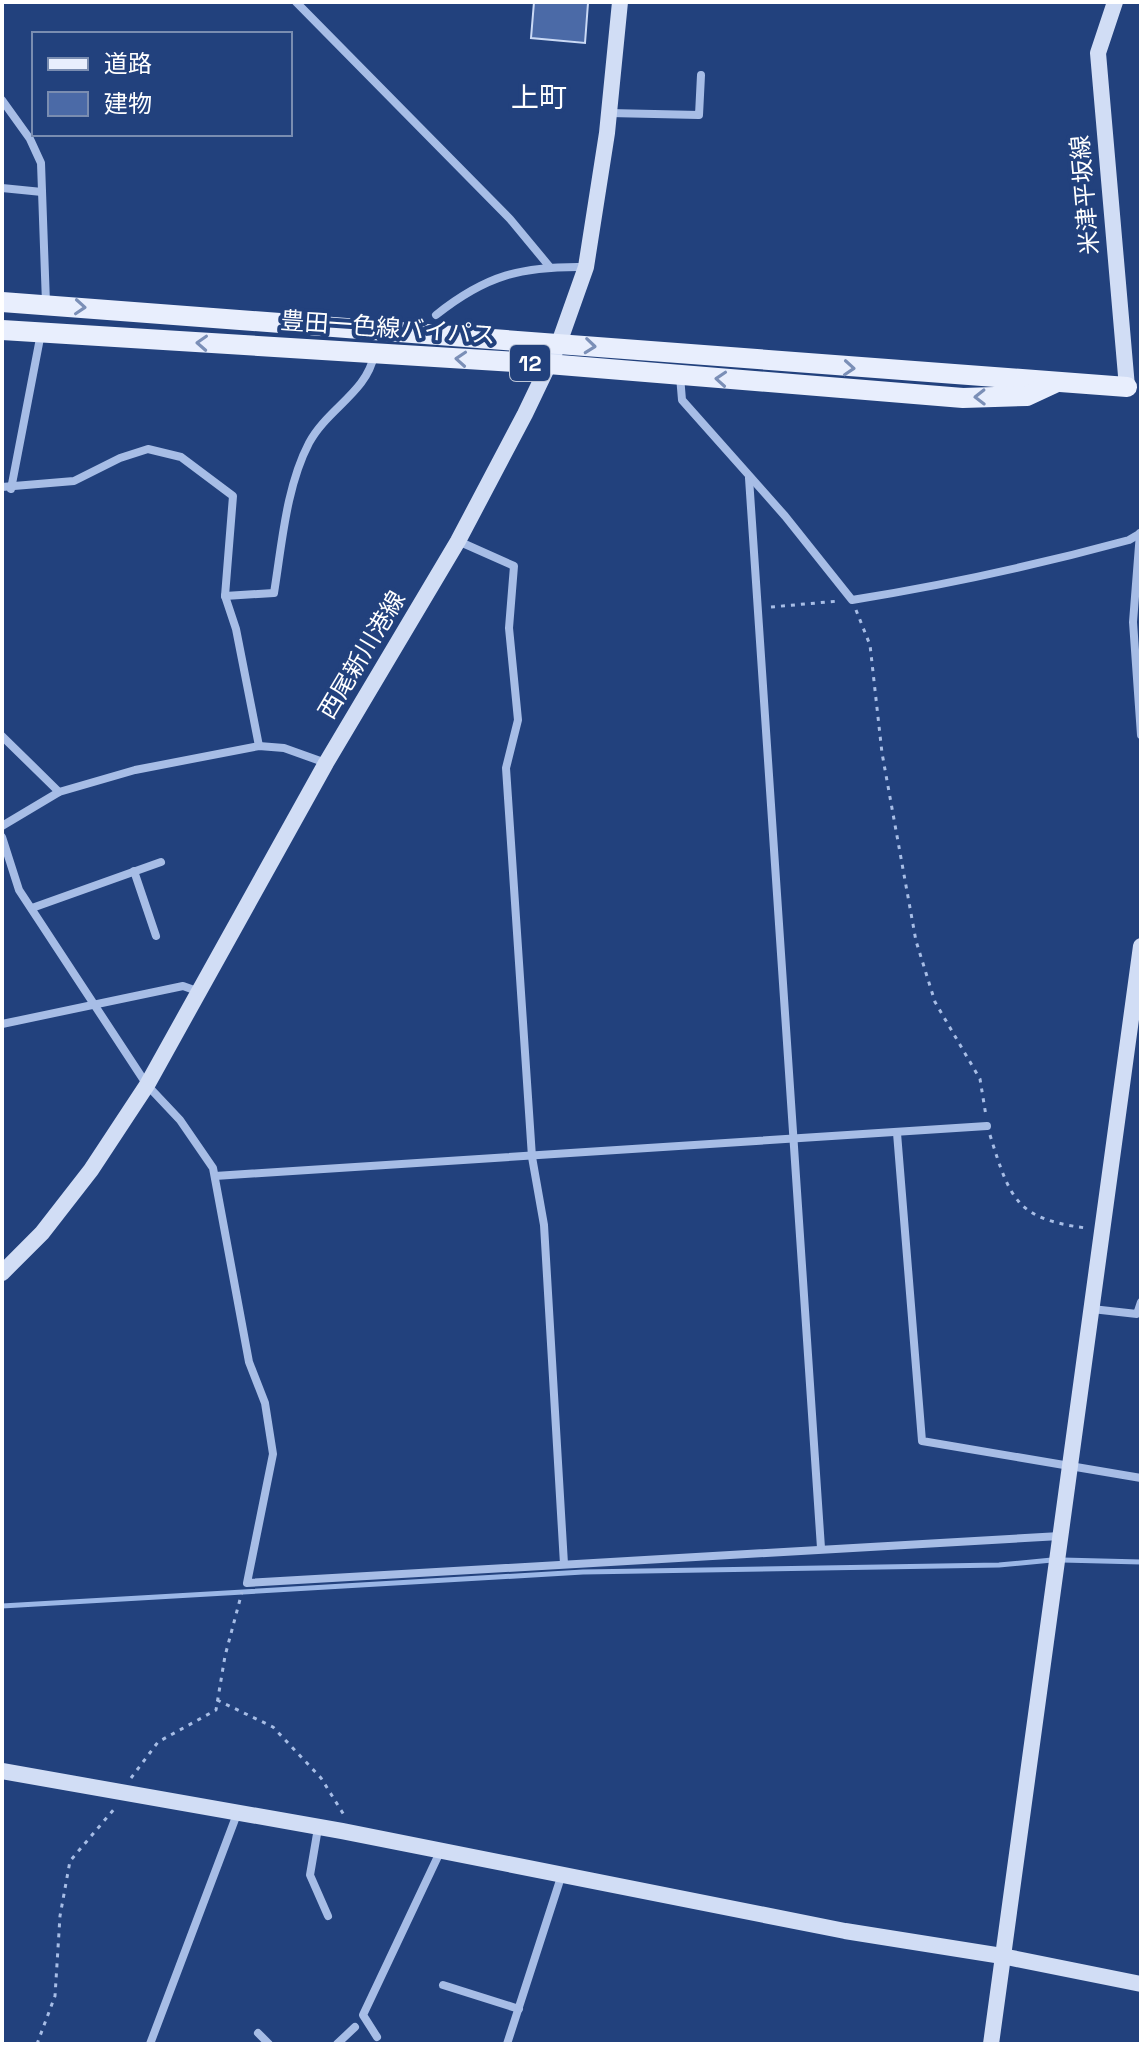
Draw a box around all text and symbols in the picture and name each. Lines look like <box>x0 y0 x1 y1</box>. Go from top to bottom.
legend <box>32 32 292 136</box>
text: 道路 <box>104 48 152 79</box>
district label: 上町 <box>511 79 567 115</box>
text: 建物 <box>104 88 152 119</box>
street label: 米津平坂線 <box>1064 134 1105 256</box>
one-way arrow <box>74 298 87 315</box>
street label: 豊田一色線バイパス <box>279 305 497 350</box>
one-way arrow <box>195 335 208 352</box>
one-way arrow <box>584 338 597 355</box>
road number: 12 <box>510 345 550 381</box>
one-way arrow <box>454 351 467 368</box>
one-way arrow <box>843 359 856 376</box>
one-way arrow <box>714 371 727 388</box>
one-way arrow <box>973 389 986 406</box>
street label: 西尾新川港線 <box>311 585 412 724</box>

